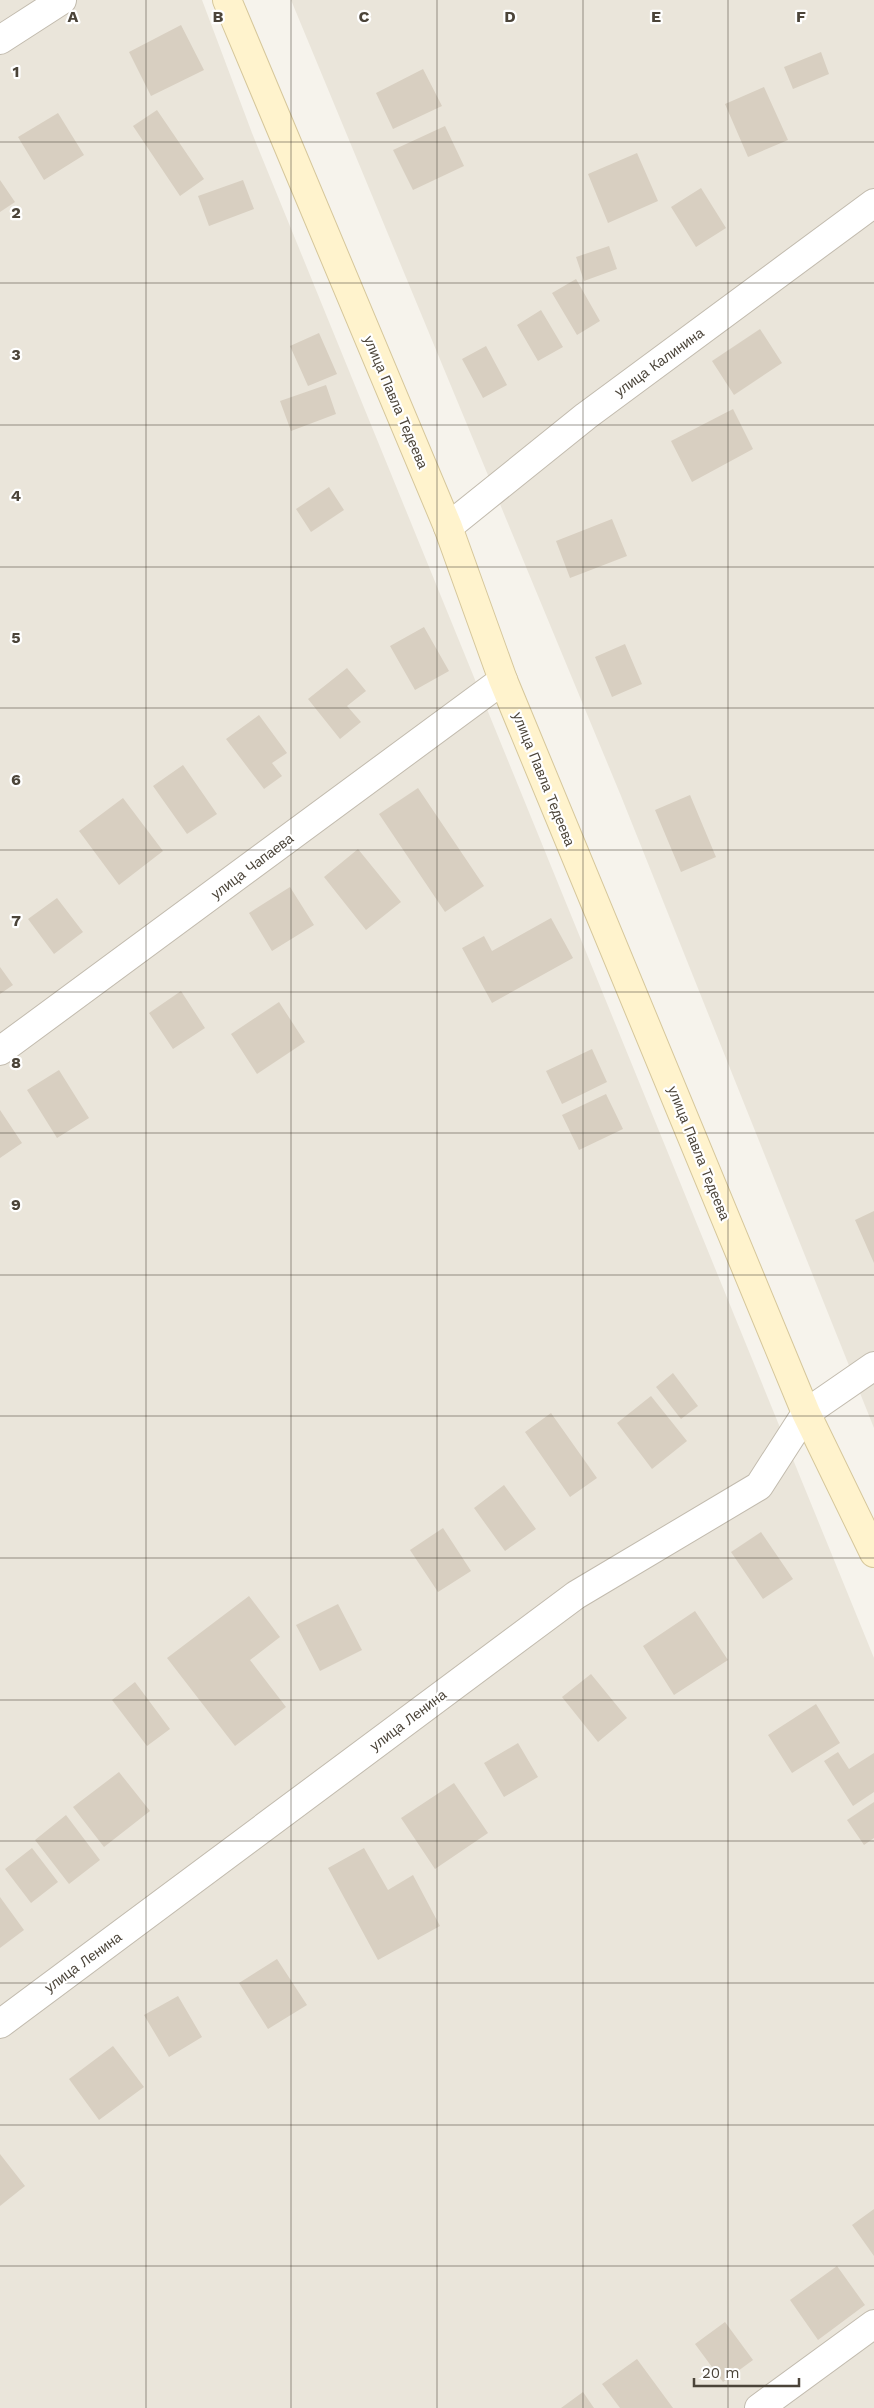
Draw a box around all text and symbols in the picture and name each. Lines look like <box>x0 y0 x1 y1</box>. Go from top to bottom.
text: A <box>68 7 79 26</box>
text: B <box>213 7 224 26</box>
text: C <box>359 7 370 26</box>
text: D <box>504 7 516 26</box>
text: E <box>651 7 661 26</box>
text: F <box>796 7 806 26</box>
text: 1 <box>13 62 19 81</box>
text: 2 <box>11 203 21 222</box>
street label: улица Калинина <box>611 324 707 400</box>
street label: улица Павла Тедеева <box>361 333 431 471</box>
text: 3 <box>11 345 21 364</box>
text: 4 <box>11 486 21 505</box>
text: 5 <box>11 628 21 647</box>
street label: улица Павла Тедеева <box>510 710 578 848</box>
text: 6 <box>11 770 21 789</box>
street label: улица Чапаева <box>208 830 296 902</box>
text: 7 <box>11 911 21 930</box>
text: 8 <box>11 1053 21 1072</box>
street label: улица Павла Тедеева <box>665 1084 733 1222</box>
text: 9 <box>11 1195 21 1214</box>
street label: улица Ленина <box>367 1686 449 1754</box>
street label: улица Ленина <box>41 1929 125 1995</box>
scale bar <box>694 2356 799 2388</box>
text: 20 m <box>702 2364 740 2382</box>

